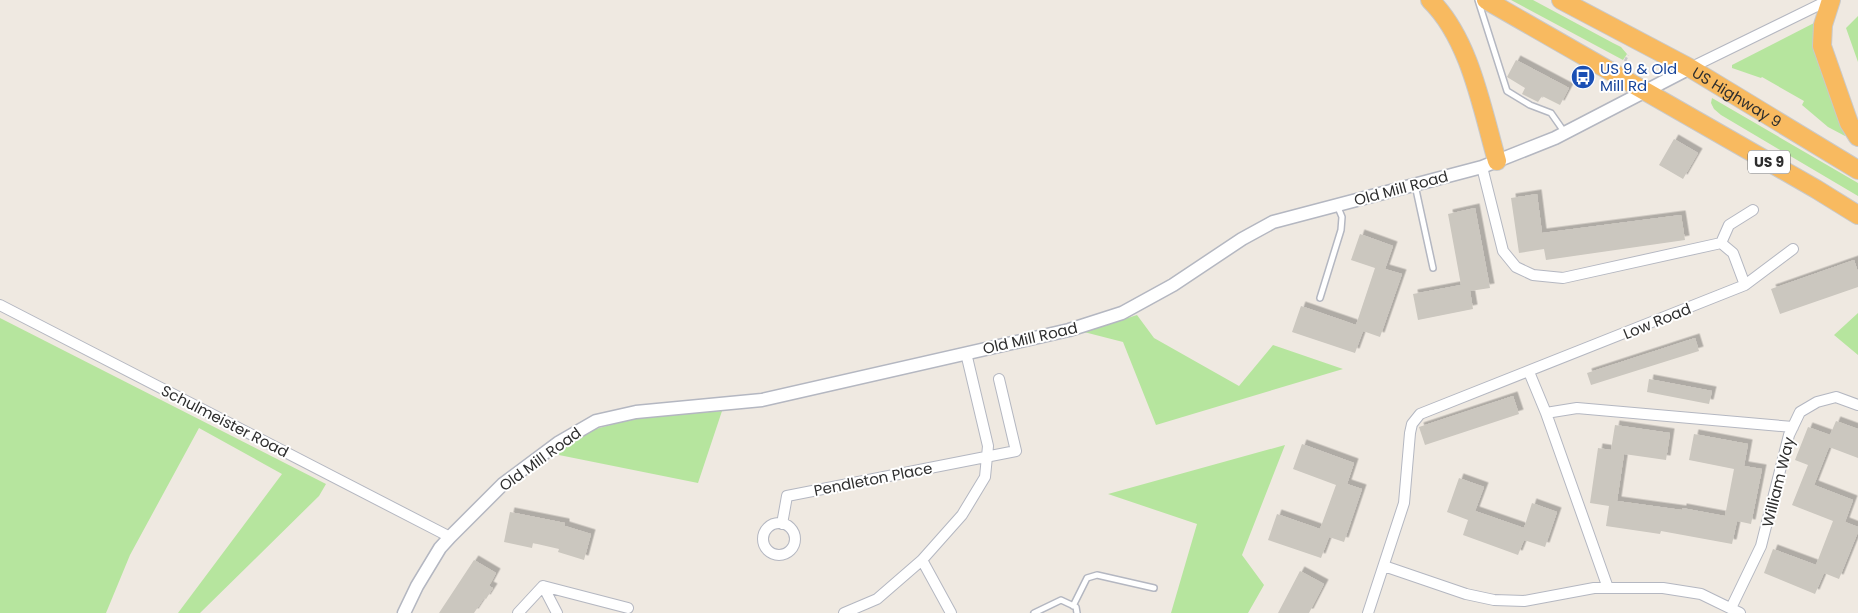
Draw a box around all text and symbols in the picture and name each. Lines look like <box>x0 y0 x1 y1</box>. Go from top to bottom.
place label: US 9 & Old Mill Rd <box>1600 58 1677 96</box>
street label: US Highway 9 <box>1688 61 1786 132</box>
bus stop icon: US 9 & Old Mill Rd <box>1570 64 1596 90</box>
road number: US 9 <box>1748 150 1790 173</box>
street label: Old Mill Road <box>1352 165 1450 211</box>
street label: Low Road <box>1620 298 1694 344</box>
street label: Old Mill Road <box>981 317 1079 359</box>
street label: Schulmeister Road <box>158 380 292 462</box>
street label: Old Mill Road <box>495 422 585 496</box>
street label: William Way <box>1757 434 1799 529</box>
street label: Pendleton Place <box>812 457 934 501</box>

